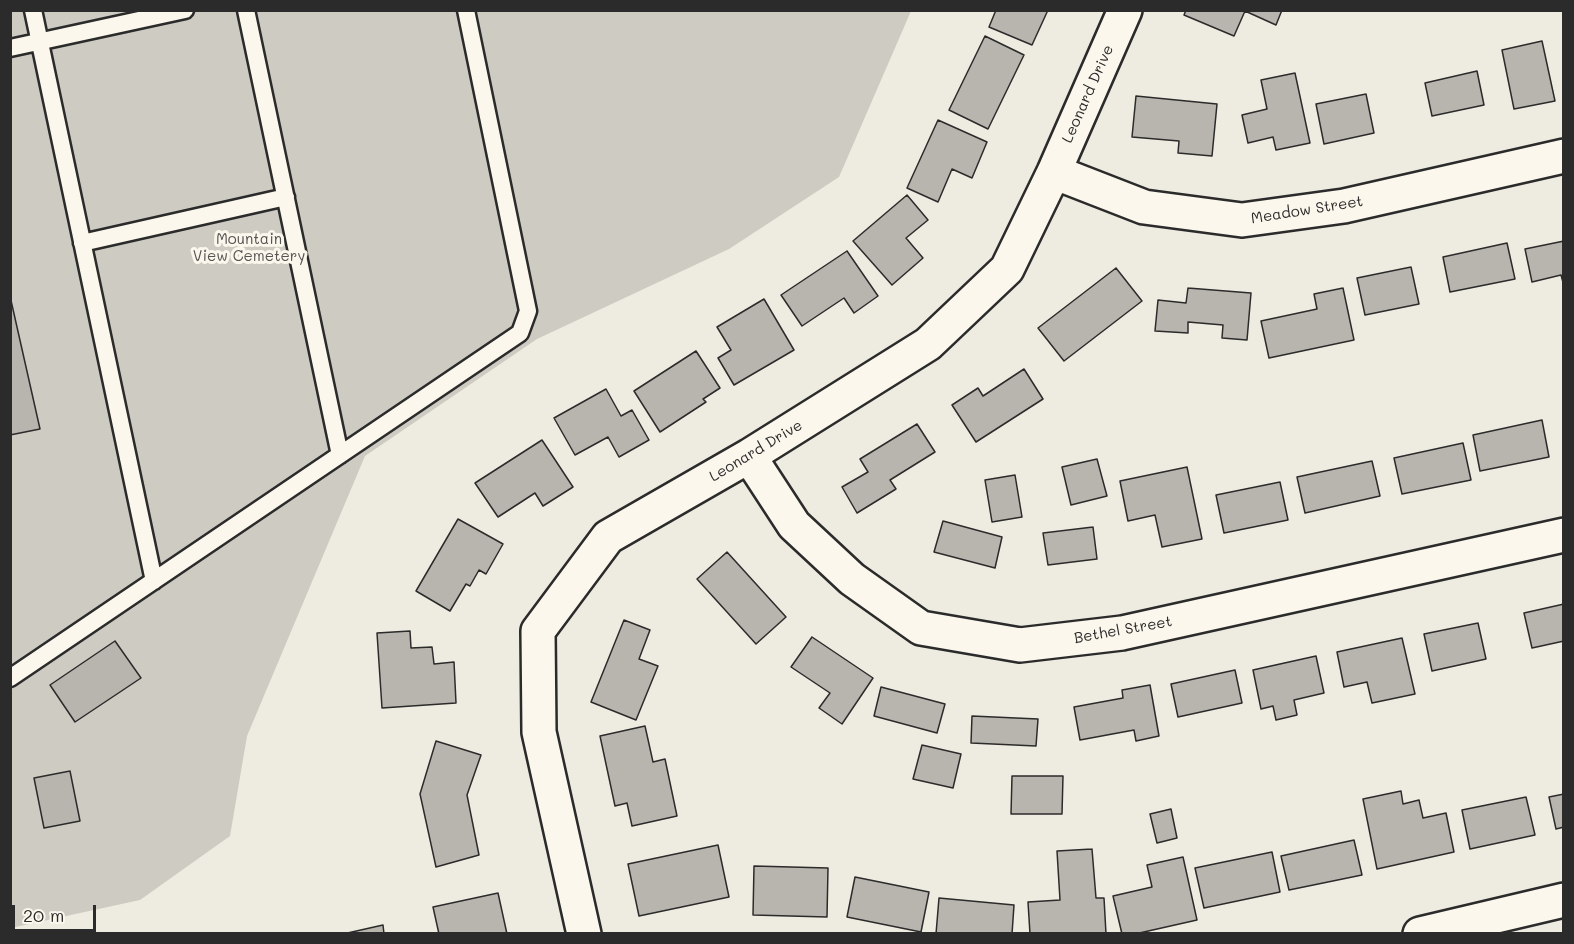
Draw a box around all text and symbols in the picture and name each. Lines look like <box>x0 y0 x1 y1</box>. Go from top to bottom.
street label: Leonard Drive <box>1058 42 1118 146</box>
street label: Meadow Street <box>1250 192 1364 228</box>
park label: Mountain View Cemetery <box>193 230 305 265</box>
street label: Leonard Drive <box>706 416 806 486</box>
street label: Bethel Street <box>1073 613 1173 647</box>
scale bar <box>15 893 99 931</box>
text: 20 m <box>23 903 64 927</box>

